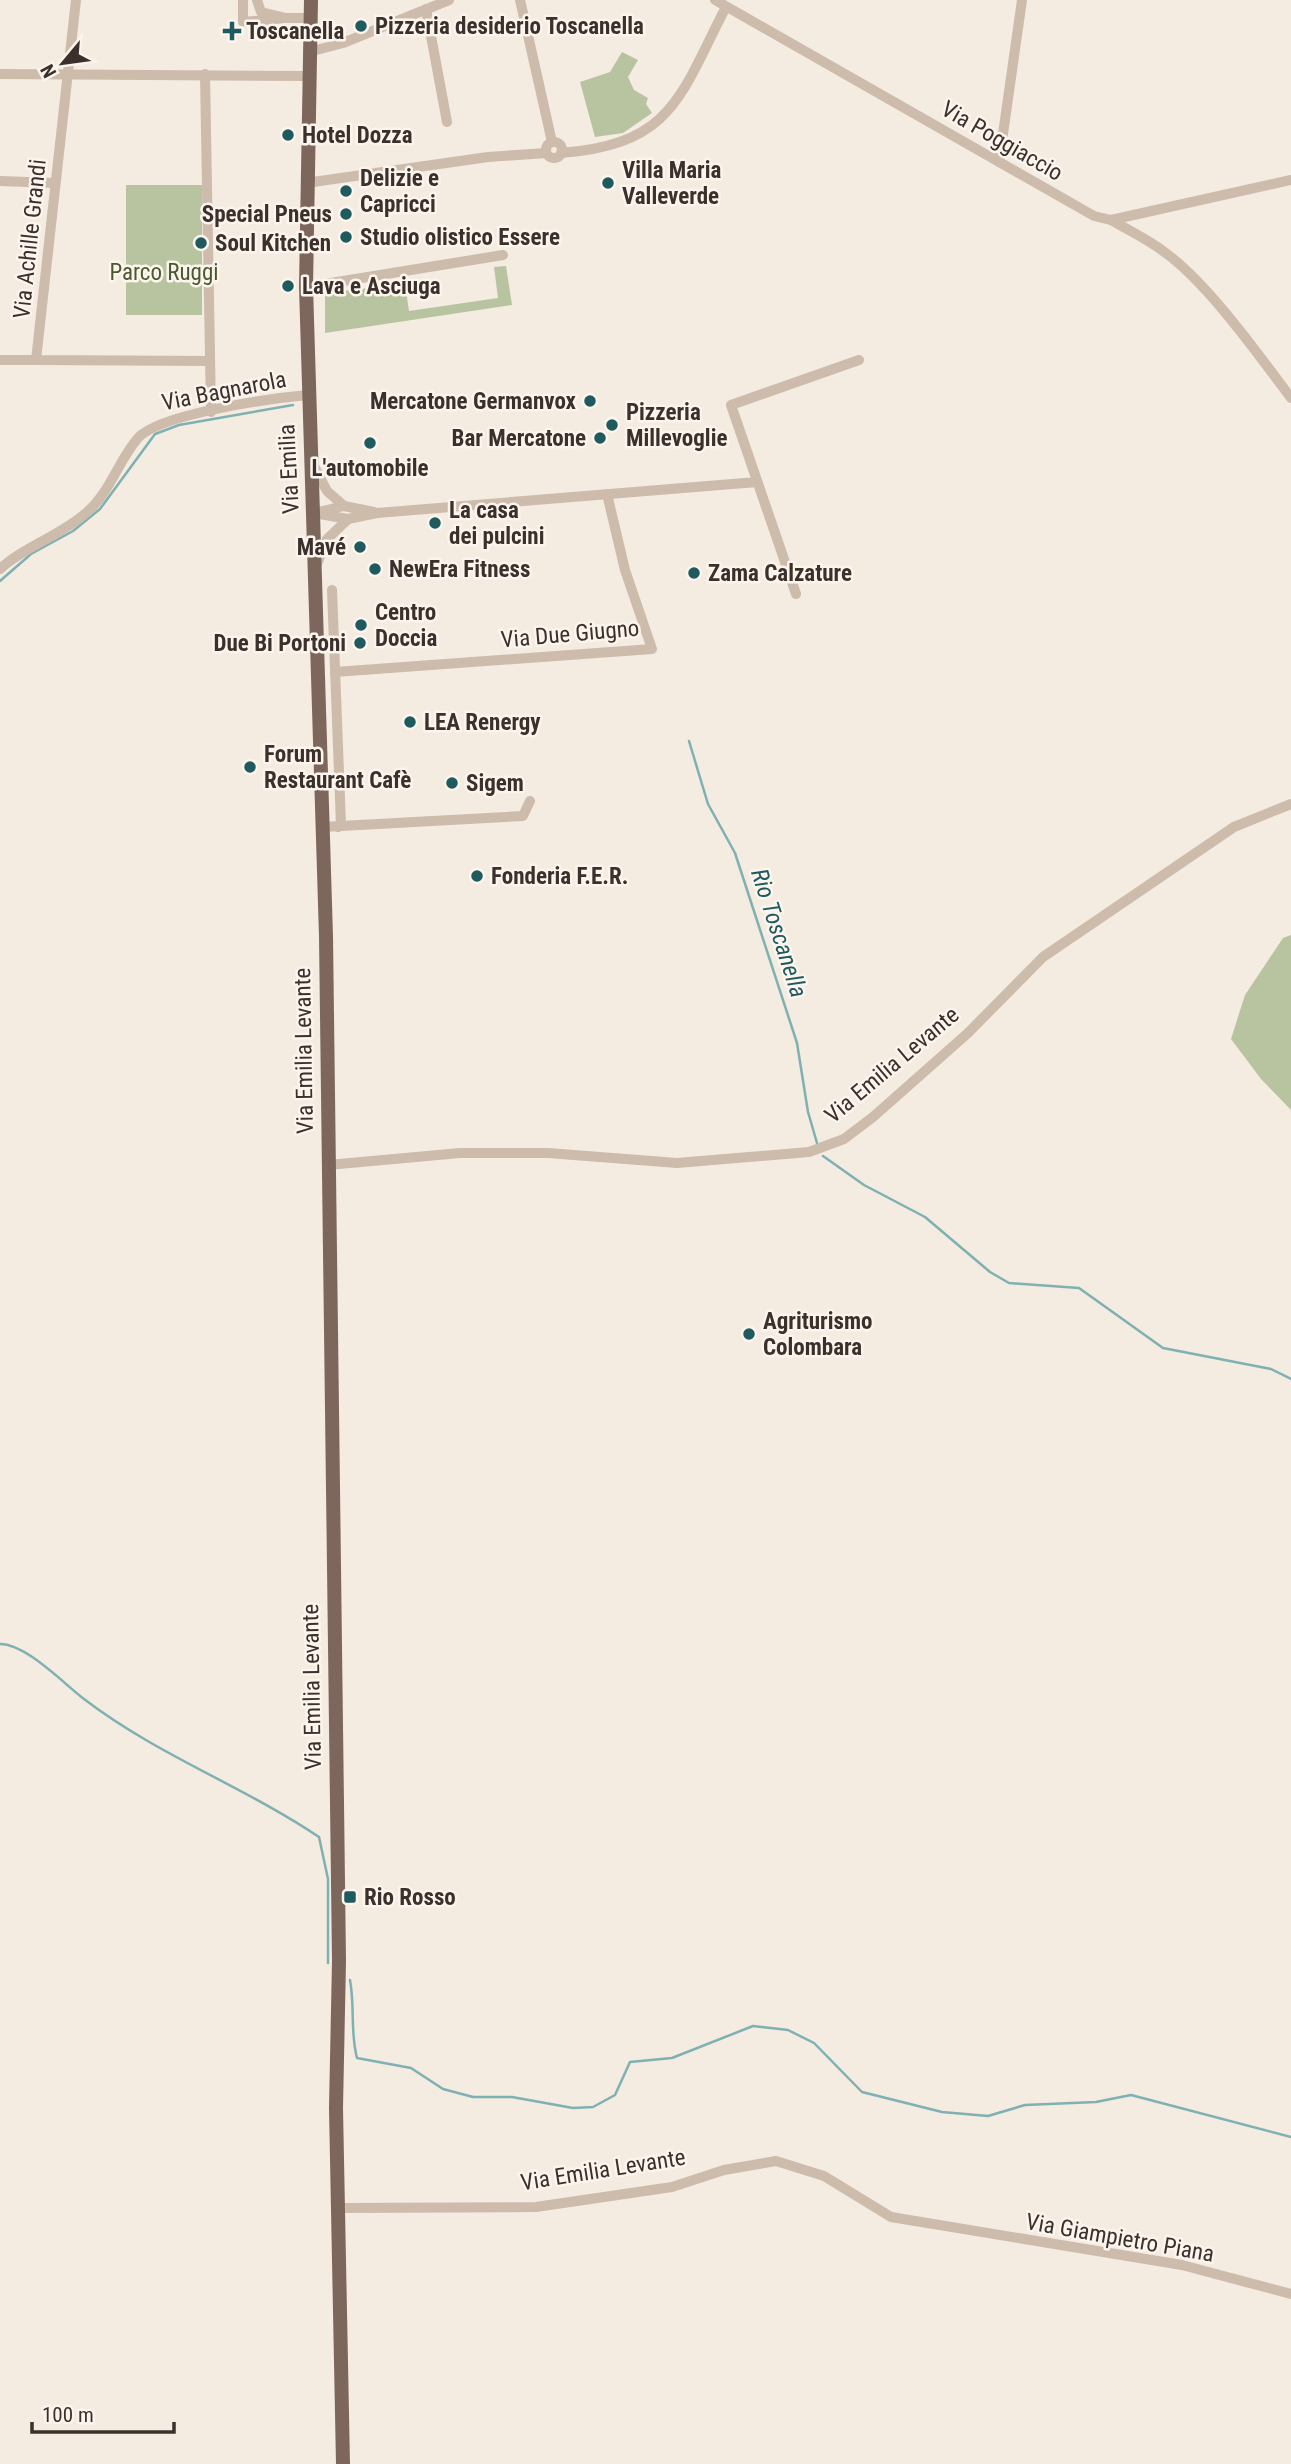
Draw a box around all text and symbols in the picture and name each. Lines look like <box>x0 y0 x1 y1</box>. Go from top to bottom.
place label: Pizzeria desiderio Toscanella <box>375 13 644 40</box>
place label: Toscanella <box>246 18 344 45</box>
marker: Pizzeria desiderio Toscanella <box>353 18 369 34</box>
marker: Toscanella <box>224 23 240 39</box>
north arrow <box>28 28 98 98</box>
text: N <box>36 60 61 82</box>
street label: Via Poggiaccio <box>937 95 1067 187</box>
place label: Hotel Dozza <box>302 122 413 149</box>
marker: Hotel Dozza <box>280 127 296 143</box>
place label: Villa Maria Valleverde <box>622 157 721 210</box>
street label: Via Achille Grandi <box>8 158 52 320</box>
place label: Delizie e Capricci <box>360 165 439 218</box>
marker: Villa Maria Valleverde <box>600 175 616 191</box>
marker: Delizie e Capricci <box>338 183 354 199</box>
place label: Special Pneus <box>202 201 332 228</box>
marker: Special Pneus <box>338 206 354 222</box>
place label: Studio olistico Essere <box>360 224 560 251</box>
marker: Studio olistico Essere <box>338 229 354 245</box>
place label: Soul Kitchen <box>215 230 331 257</box>
marker: Soul Kitchen <box>193 235 209 251</box>
park label: Parco Ruggi <box>109 259 219 286</box>
place label: Lava e Asciuga <box>302 273 441 300</box>
marker: Lava e Asciuga <box>280 278 296 294</box>
street label: Via Bagnarola <box>159 366 289 416</box>
place label: Mercatone Germanvox <box>370 388 577 415</box>
marker: Mercatone Germanvox <box>582 393 598 409</box>
place label: Pizzeria Millevoglie <box>626 399 727 452</box>
marker: Pizzeria Millevoglie <box>604 417 620 433</box>
street label: Via Emilia <box>273 423 305 515</box>
place label: Bar Mercatone <box>452 425 586 452</box>
marker: Bar Mercatone <box>592 430 608 446</box>
marker: L'automobile <box>362 435 378 451</box>
place label: L'automobile <box>312 455 428 482</box>
place label: La casa dei pulcini <box>449 497 544 550</box>
marker: La casa dei pulcini <box>427 515 443 531</box>
place label: Mavé <box>297 534 346 561</box>
marker: Mavé <box>352 539 368 555</box>
place label: NewEra Fitness <box>389 556 530 583</box>
place label: Zama Calzature <box>708 560 852 587</box>
marker: NewEra Fitness <box>367 561 383 577</box>
marker: Zama Calzature <box>686 565 702 581</box>
place label: Centro Doccia <box>375 599 437 652</box>
street label: Via Due Giugno <box>500 615 640 653</box>
marker: Centro Doccia <box>353 617 369 633</box>
place label: Due Bi Portoni <box>214 630 346 657</box>
marker: Due Bi Portoni <box>352 635 368 651</box>
place label: LEA Renergy <box>424 709 541 736</box>
marker: LEA Renergy <box>402 714 418 730</box>
place label: Forum Restaurant Cafè <box>264 741 411 794</box>
marker: Forum Restaurant Cafè <box>242 759 258 775</box>
place label: Sigem <box>466 770 524 797</box>
marker: Sigem <box>444 775 460 791</box>
place label: Fonderia F.E.R. <box>491 863 628 890</box>
water label: Rio Toscanella <box>745 865 813 1001</box>
marker: Fonderia F.E.R. <box>469 868 485 884</box>
street label: Via Emilia Levante <box>289 968 319 1134</box>
street label: Via Emilia Levante <box>820 1001 964 1129</box>
place label: Agriturismo Colombara <box>763 1308 872 1361</box>
marker: Agriturismo Colombara <box>741 1326 757 1342</box>
street label: Via Emilia Levante <box>297 1604 327 1770</box>
place label: Rio Rosso <box>364 1884 456 1911</box>
marker: Rio Rosso <box>342 1889 358 1905</box>
street label: Via Emilia Levante <box>519 2144 687 2196</box>
street label: Via Giampietro Piana <box>1024 2208 1216 2268</box>
scale bar <box>32 2390 173 2434</box>
text: 100 m <box>42 2403 94 2427</box>

